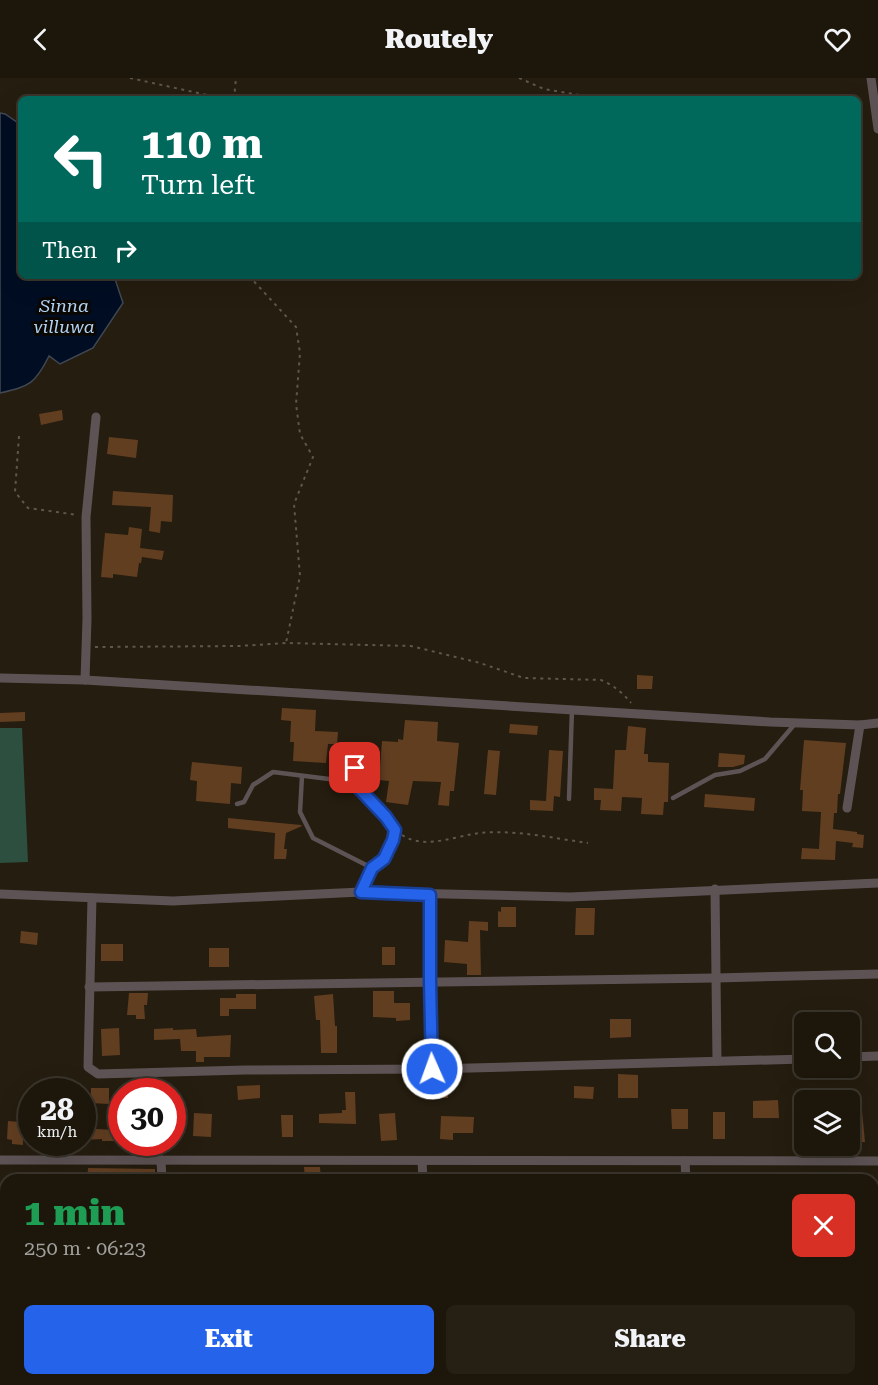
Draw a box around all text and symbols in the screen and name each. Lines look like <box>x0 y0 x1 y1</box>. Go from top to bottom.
icon: back <box>24 23 57 56</box>
text: Routely <box>385 23 493 55</box>
icon: heart <box>821 23 854 56</box>
text: 110 m <box>141 119 263 168</box>
icon: left <box>42 120 120 198</box>
text: Turn left <box>141 169 255 201</box>
icon: right <box>109 234 142 267</box>
text: Then <box>42 238 97 263</box>
water label: Sinna villuwa <box>33 295 95 337</box>
pin <box>329 742 380 793</box>
icon: arrive <box>338 751 371 784</box>
map controls <box>794 1012 860 1156</box>
button: search <box>794 1012 860 1078</box>
position arrow <box>400 1037 464 1101</box>
speed limit sign: 30 <box>108 1078 186 1156</box>
button: layers <box>794 1090 860 1156</box>
text: 28 <box>40 1092 74 1127</box>
text: km/h <box>37 1123 77 1141</box>
text: 1 min <box>24 1192 125 1234</box>
button: close <box>792 1194 855 1257</box>
text: 250 m · 06:23 <box>24 1236 146 1260</box>
button: Exit <box>24 1305 434 1374</box>
button: Share <box>446 1305 855 1374</box>

